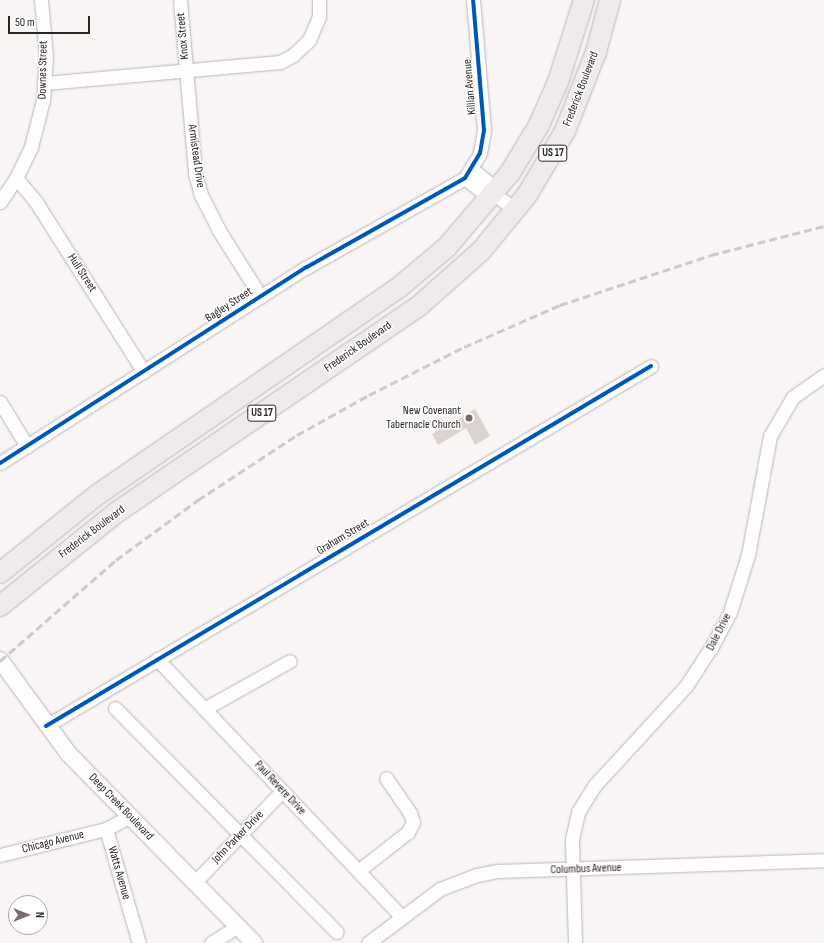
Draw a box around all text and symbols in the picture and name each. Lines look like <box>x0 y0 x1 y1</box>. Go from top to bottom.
scale bar <box>10 8 92 34</box>
street label: Knox Street <box>174 12 192 60</box>
text: 50 m <box>15 15 35 30</box>
street label: Downes Street <box>35 40 51 100</box>
street label: Frederick Boulevard <box>560 50 602 128</box>
street label: Killian Avenue <box>460 59 480 115</box>
street label: Armistead Drive <box>184 123 208 189</box>
road number: US 17 <box>538 144 568 162</box>
street label: Hull Street <box>64 251 100 295</box>
street label: Bagley Street <box>203 284 255 326</box>
street label: Frederick Boulevard <box>321 318 395 376</box>
road number: US 17 <box>247 404 277 422</box>
place label: New Covenant Tabernacle Church <box>386 404 461 432</box>
marker: New Covenant Tabernacle Church <box>464 413 474 423</box>
street label: Frederick Boulevard <box>56 502 128 562</box>
street label: Graham Street <box>314 516 372 558</box>
street label: Dale Drive <box>703 611 735 653</box>
street label: Paul Revere Drive <box>251 758 309 818</box>
street label: Deep Creek Boulevard <box>86 771 156 843</box>
street label: John Parker Drive <box>209 808 267 866</box>
street label: Chicago Avenue <box>20 827 86 857</box>
street label: Watts Avenue <box>105 845 133 901</box>
street label: Columbus Avenue <box>550 861 622 877</box>
north arrow <box>8 895 48 935</box>
text: N <box>33 912 46 918</box>

